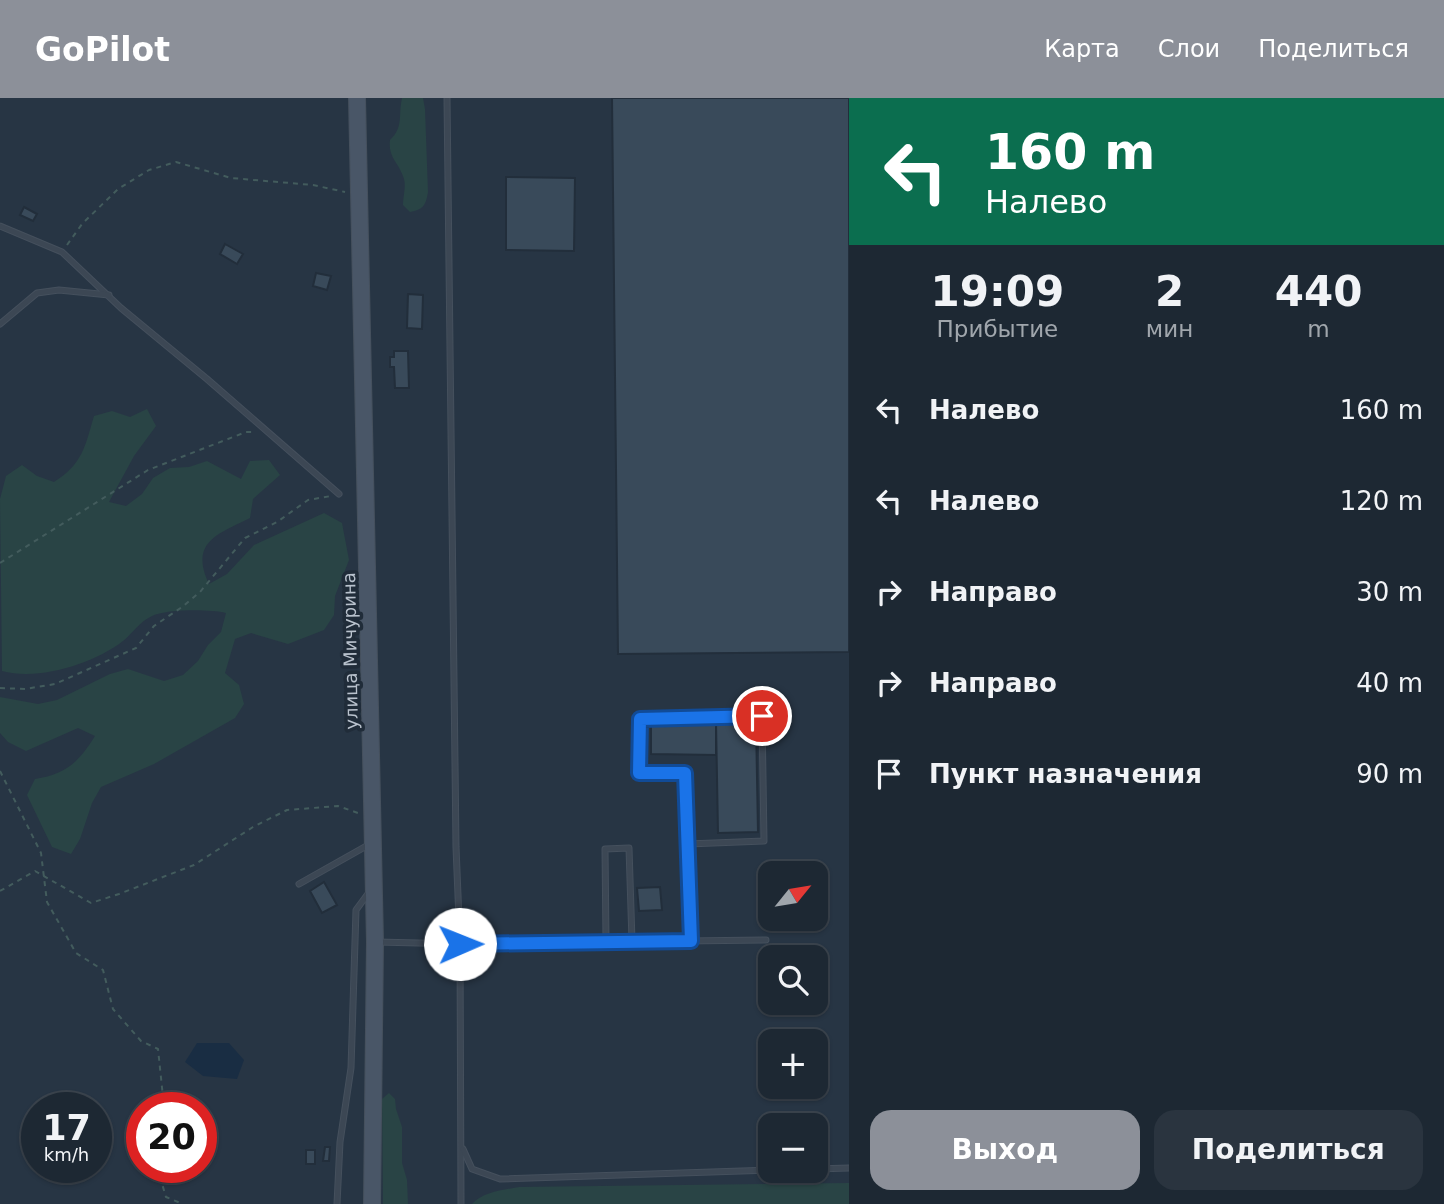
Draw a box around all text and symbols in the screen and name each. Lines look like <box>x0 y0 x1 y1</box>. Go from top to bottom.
text: GoPilot <box>35 30 170 69</box>
text: Карта <box>1044 35 1120 63</box>
text: Слои <box>1158 35 1220 63</box>
text: Поделиться <box>1258 35 1409 63</box>
text: 160 m <box>985 124 1155 181</box>
icon: left <box>870 126 961 217</box>
text: Налево <box>985 183 1107 221</box>
text: 19:09 <box>931 267 1064 316</box>
text: 2 <box>1155 267 1184 316</box>
text: 440 <box>1275 267 1362 316</box>
text: Прибытие <box>937 316 1058 342</box>
text: мин <box>1146 316 1193 342</box>
text: m <box>1307 316 1330 342</box>
icon: left <box>870 391 908 429</box>
text: Налево <box>929 395 1039 425</box>
text: 160 m <box>1340 395 1423 425</box>
icon: left <box>870 482 908 520</box>
text: Налево <box>929 486 1039 516</box>
text: 120 m <box>1340 486 1423 516</box>
street label: улица Мичурина <box>338 572 362 730</box>
icon: right <box>870 573 908 611</box>
text: Направо <box>929 577 1057 607</box>
text: 30 m <box>1356 577 1423 607</box>
icon: right <box>870 664 908 702</box>
text: Направо <box>929 668 1057 698</box>
text: 40 m <box>1356 668 1423 698</box>
pin <box>732 686 792 746</box>
icon: arrive <box>743 697 781 735</box>
icon: arrive <box>870 755 908 793</box>
text: Пункт назначения <box>929 759 1202 789</box>
text: 90 m <box>1356 759 1423 789</box>
north arrow <box>758 861 828 931</box>
map controls <box>758 861 828 1183</box>
position arrow <box>423 907 497 981</box>
button: search <box>758 945 828 1015</box>
button: + <box>758 1029 828 1099</box>
speed limit sign: 20 <box>126 1092 217 1183</box>
text: 17 <box>42 1108 91 1148</box>
button: Выход <box>870 1110 1140 1190</box>
button: Поделиться <box>1154 1110 1423 1190</box>
button: − <box>758 1113 828 1183</box>
text: km/h <box>44 1144 89 1165</box>

